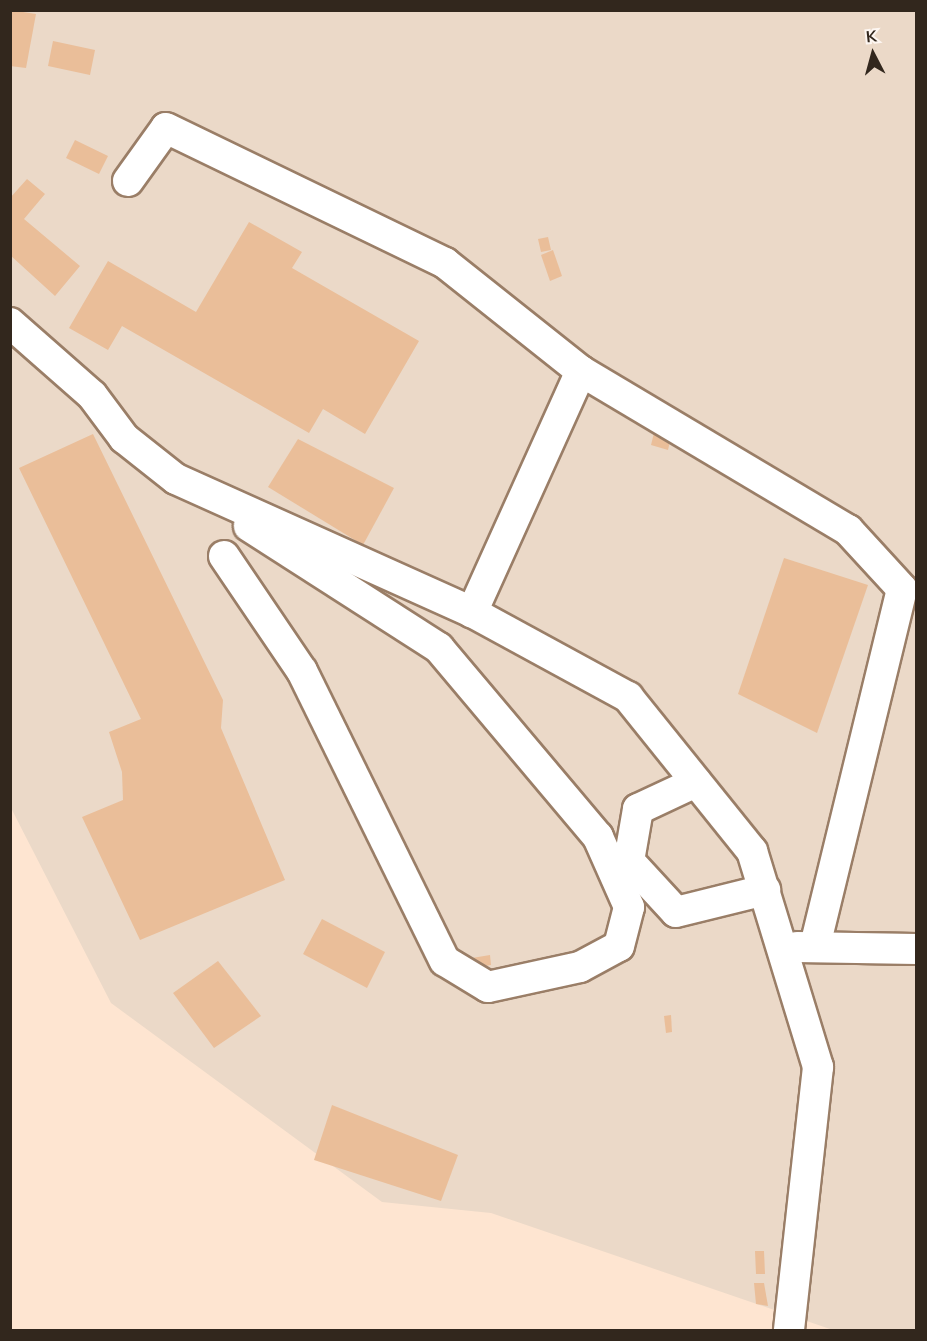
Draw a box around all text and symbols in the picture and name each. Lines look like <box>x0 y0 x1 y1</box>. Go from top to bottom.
north arrow <box>843 24 903 84</box>
text: K <box>865 26 877 47</box>

